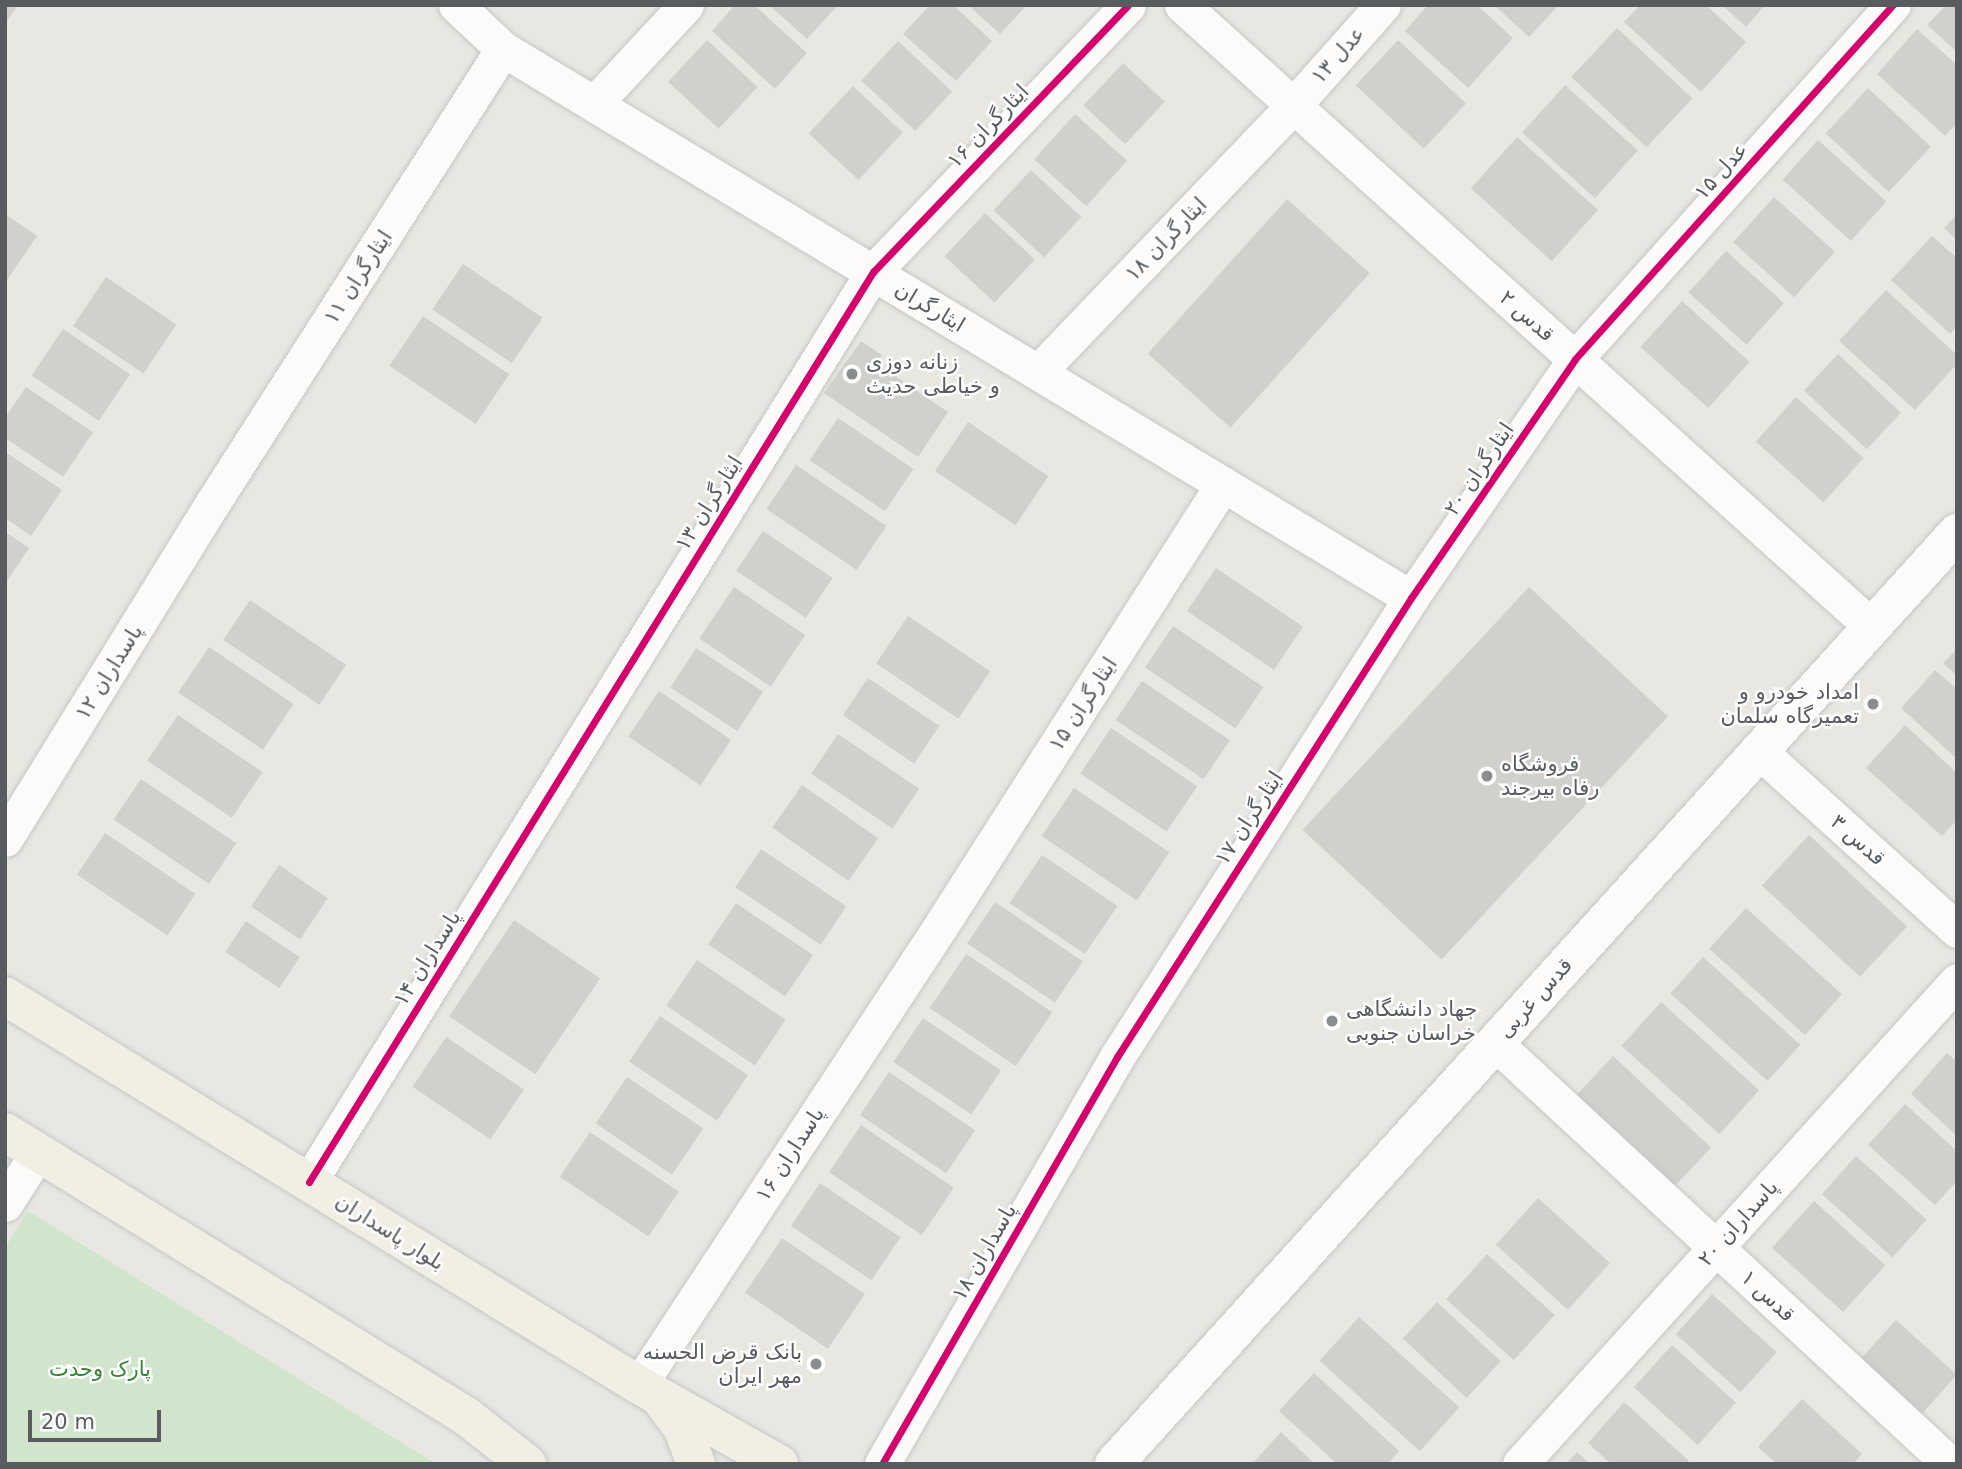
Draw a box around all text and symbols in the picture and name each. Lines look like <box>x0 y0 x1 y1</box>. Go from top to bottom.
street label: عدل ۱۳ <box>1306 21 1370 89</box>
street label: ایثارگران ۱۶ <box>942 79 1034 173</box>
street label: عدل ۱۵ <box>1689 137 1753 205</box>
street label: ایثارگران ۱۸ <box>1120 192 1212 286</box>
street label: ایثارگران ۱۱ <box>318 225 398 329</box>
street label: ایثارگران <box>890 276 970 338</box>
street label: قدس ۲ <box>1495 285 1559 347</box>
place label: زنانه دوزی و خیاطی حدیث <box>866 349 1000 399</box>
marker: زنانه دوزی و خیاطی حدیث <box>844 366 860 382</box>
street label: ایثارگران ۲۰ <box>1439 418 1519 520</box>
street label: ایثارگران ۱۳ <box>670 451 748 555</box>
street label: پاسداران ۱۲ <box>70 620 148 724</box>
street label: ایثارگران ۱۵ <box>1043 652 1123 756</box>
place label: امداد خودرو و تعمیرگاه سلمان <box>1720 679 1859 729</box>
marker: امداد خودرو و تعمیرگاه سلمان <box>1865 696 1881 712</box>
place label: فروشگاه رفاه بیرجند <box>1501 751 1599 801</box>
street label: ایثارگران ۱۷ <box>1209 766 1289 870</box>
marker: فروشگاه رفاه بیرجند <box>1479 768 1495 784</box>
street label: قدس ۳ <box>1826 809 1890 871</box>
street label: پاسداران ۱۴ <box>388 906 466 1010</box>
street label: قدس غربی <box>1492 953 1578 1043</box>
place label: جهاد دانشگاهی خراسان جنوبی <box>1346 996 1477 1046</box>
marker: جهاد دانشگاهی خراسان جنوبی <box>1324 1013 1340 1029</box>
street label: پاسداران ۱۶ <box>750 1102 830 1206</box>
street label: پاسداران ۲۰ <box>1693 1175 1783 1271</box>
street label: بلوار پاسداران <box>331 1188 449 1276</box>
street label: پاسداران ۱۸ <box>946 1199 1022 1305</box>
street label: قدس ۱ <box>1736 1265 1800 1327</box>
place label: بانک قرض الحسنه مهر ایران <box>643 1339 802 1389</box>
park label: پارک وحدت <box>49 1356 151 1382</box>
marker: بانک قرض الحسنه مهر ایران <box>808 1356 824 1372</box>
scale bar <box>32 1396 164 1440</box>
text: 20 m <box>41 1410 95 1434</box>

